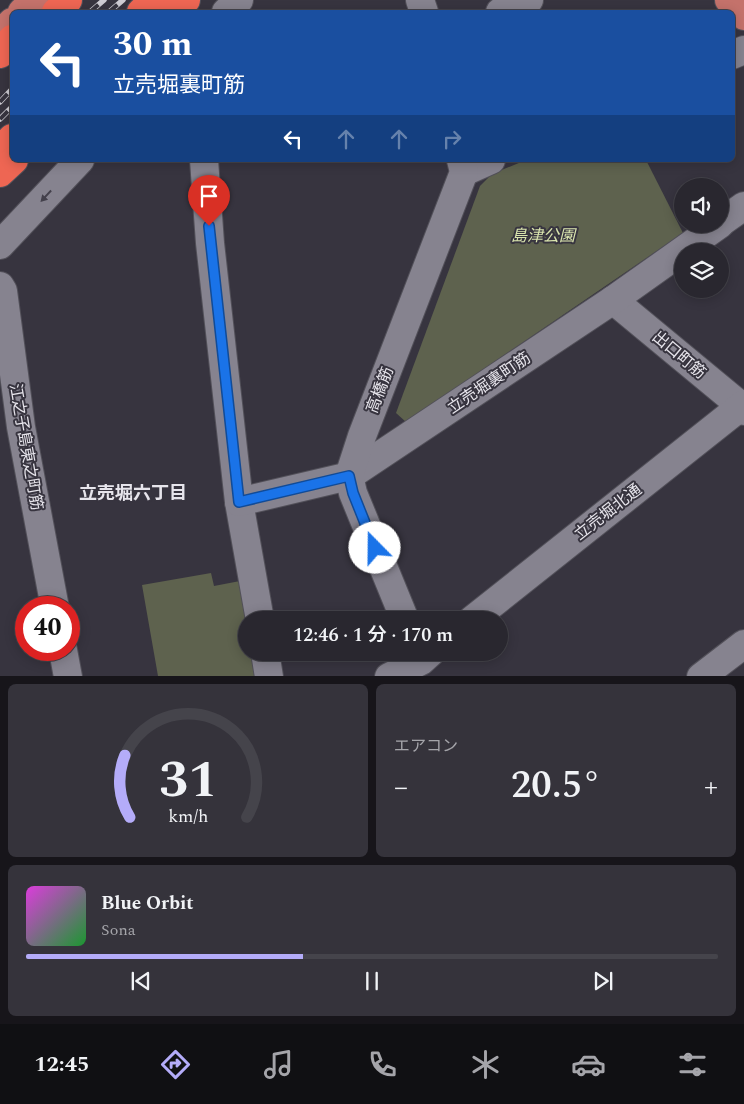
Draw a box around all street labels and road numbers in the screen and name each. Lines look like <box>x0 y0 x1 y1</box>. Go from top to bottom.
street label: 出口町筋 <box>647 325 711 385</box>
street label: 立売堀裏町筋 <box>442 346 536 420</box>
street label: 高橋筋 <box>360 363 400 417</box>
street label: 江之子島東之町筋 <box>3 382 49 512</box>
street label: 立売堀北通 <box>569 478 647 546</box>

